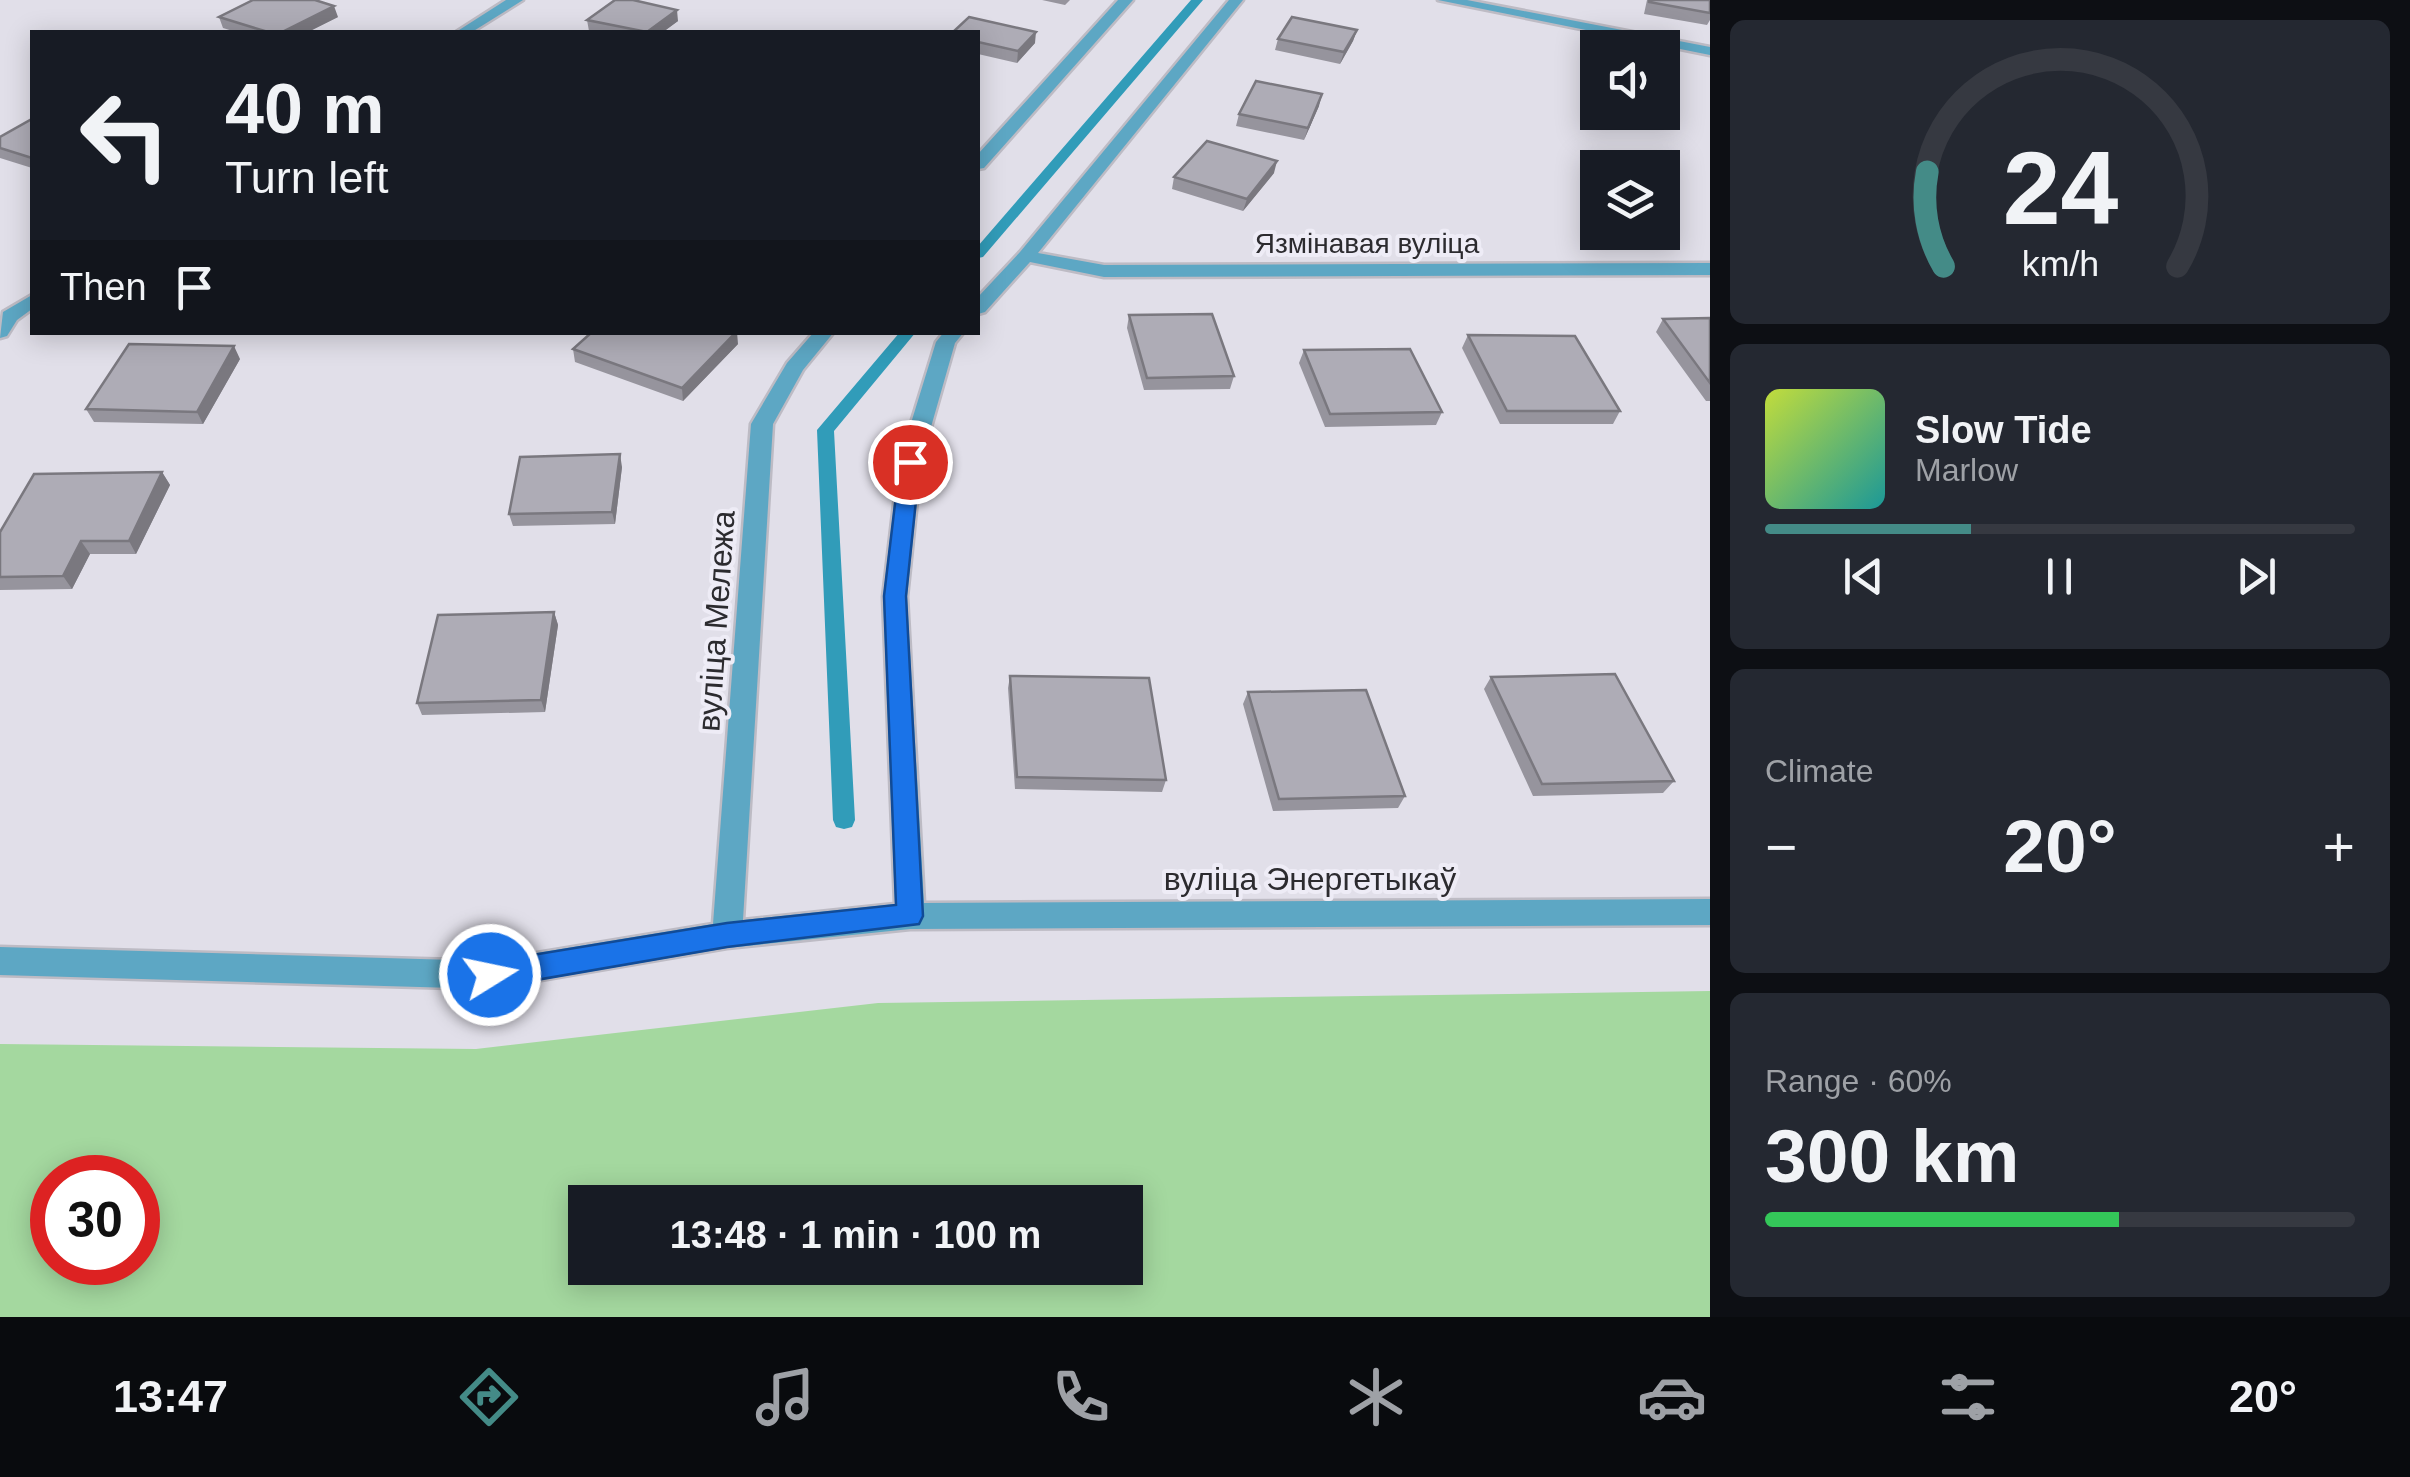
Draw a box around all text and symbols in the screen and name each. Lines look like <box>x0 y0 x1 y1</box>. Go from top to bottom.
map controls <box>1580 30 1680 250</box>
button: sound <box>1580 30 1680 130</box>
icon: left <box>60 70 190 200</box>
text: 40 m <box>225 70 385 148</box>
text: 24 <box>2002 130 2118 246</box>
button: layers <box>1580 150 1680 250</box>
text: Turn left <box>225 152 388 203</box>
street label: Язмінавая вуліца <box>1255 228 1480 259</box>
text: km/h <box>2021 244 2099 284</box>
icon: arrive <box>167 260 222 315</box>
text: Then <box>60 266 147 308</box>
text: Slow Tide <box>1915 409 2092 451</box>
pin <box>868 420 953 505</box>
icon: arrive <box>883 435 938 490</box>
text: Marlow <box>1915 452 2018 488</box>
street label: вуліца Мележа <box>690 509 742 733</box>
icon: previous <box>1836 549 1891 604</box>
icon: pause <box>2032 549 2087 604</box>
icon: next <box>2229 549 2284 604</box>
text: Climate <box>1765 753 1873 789</box>
text: 20° <box>2003 804 2117 888</box>
text: − <box>1765 816 1797 878</box>
text: + <box>2323 816 2355 878</box>
street label: вуліца Энергетыкаў <box>1164 861 1456 897</box>
position arrow <box>438 923 542 1027</box>
text: Range · 60% <box>1765 1063 1952 1099</box>
text: 300 km <box>1765 1114 2019 1198</box>
speed limit sign: 30 <box>30 1155 160 1285</box>
text: 13:48 · 1 min · 100 m <box>670 1214 1041 1256</box>
icon: directions <box>454 1362 524 1432</box>
icon: music <box>750 1362 820 1432</box>
icon: phone <box>1046 1362 1116 1432</box>
icon: climate <box>1341 1362 1411 1432</box>
icon: car <box>1637 1362 1707 1432</box>
icon: filters <box>1933 1362 2003 1432</box>
text: 13:47 <box>113 1371 228 1422</box>
text: 20° <box>2229 1371 2297 1422</box>

